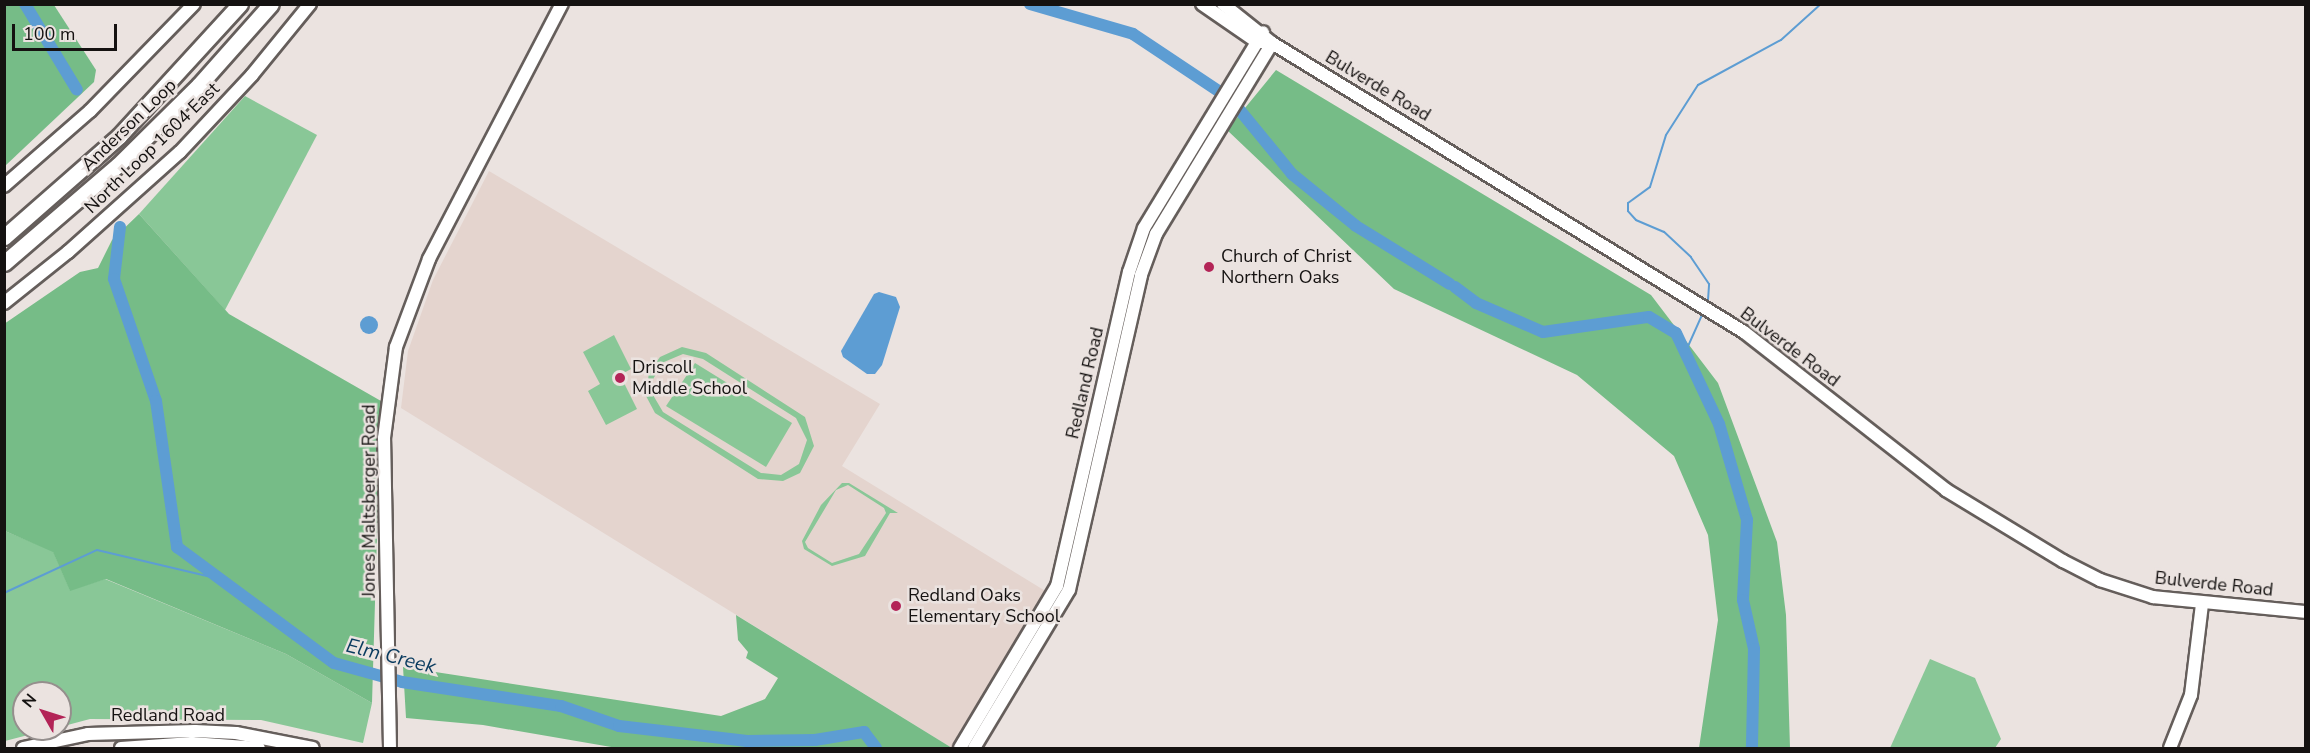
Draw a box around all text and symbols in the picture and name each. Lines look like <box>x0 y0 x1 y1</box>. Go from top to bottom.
scale bar <box>15 12 120 50</box>
text: 100 m <box>23 22 75 46</box>
street label: Bulverde Road <box>1321 46 1435 126</box>
street label: Anderson Loop <box>77 74 181 176</box>
street label: North Loop 1604 East <box>80 78 224 218</box>
place label: Church of Christ Northern Oaks <box>1221 246 1351 288</box>
marker: Church of Christ Northern Oaks <box>1202 260 1216 274</box>
street label: Bulverde Road <box>1736 303 1844 391</box>
street label: Redland Road <box>1062 325 1108 441</box>
place label: Driscoll Middle School <box>632 357 747 400</box>
marker: Driscoll Middle School <box>613 371 627 385</box>
street label: Jones Maltsberger Road <box>358 404 380 598</box>
street label: Bulverde Road <box>2154 567 2274 601</box>
place label: Redland Oaks Elementary School <box>908 585 1060 628</box>
marker: Redland Oaks Elementary School <box>889 599 903 613</box>
water label: Elm Creek <box>344 633 438 679</box>
north arrow <box>12 681 72 741</box>
text: N <box>17 689 42 713</box>
street label: Redland Road <box>111 704 225 726</box>

